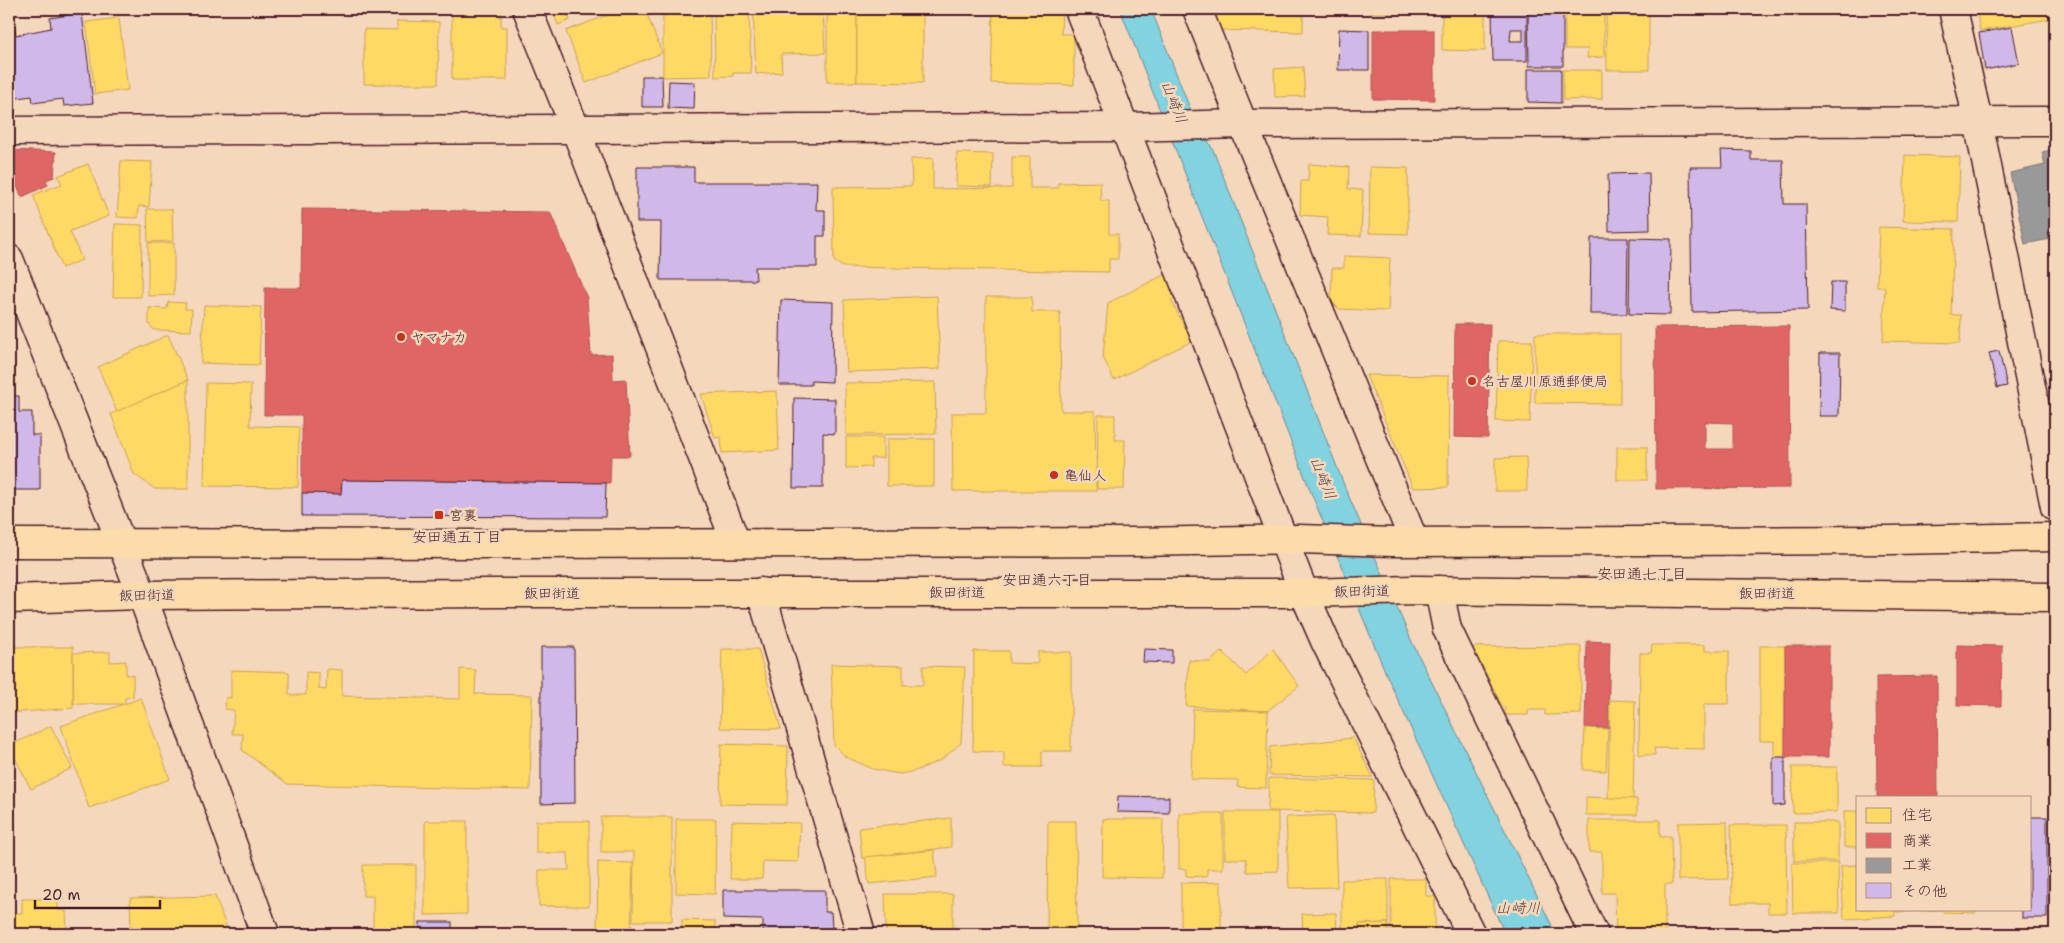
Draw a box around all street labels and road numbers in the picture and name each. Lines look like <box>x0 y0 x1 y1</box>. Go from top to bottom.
street label: 飯田街道 <box>1334 582 1390 600</box>
street label: 飯田街道 <box>929 583 985 601</box>
street label: 飯田街道 <box>524 584 580 602</box>
street label: 飯田街道 <box>1739 584 1795 602</box>
street label: 飯田街道 <box>119 586 175 604</box>

